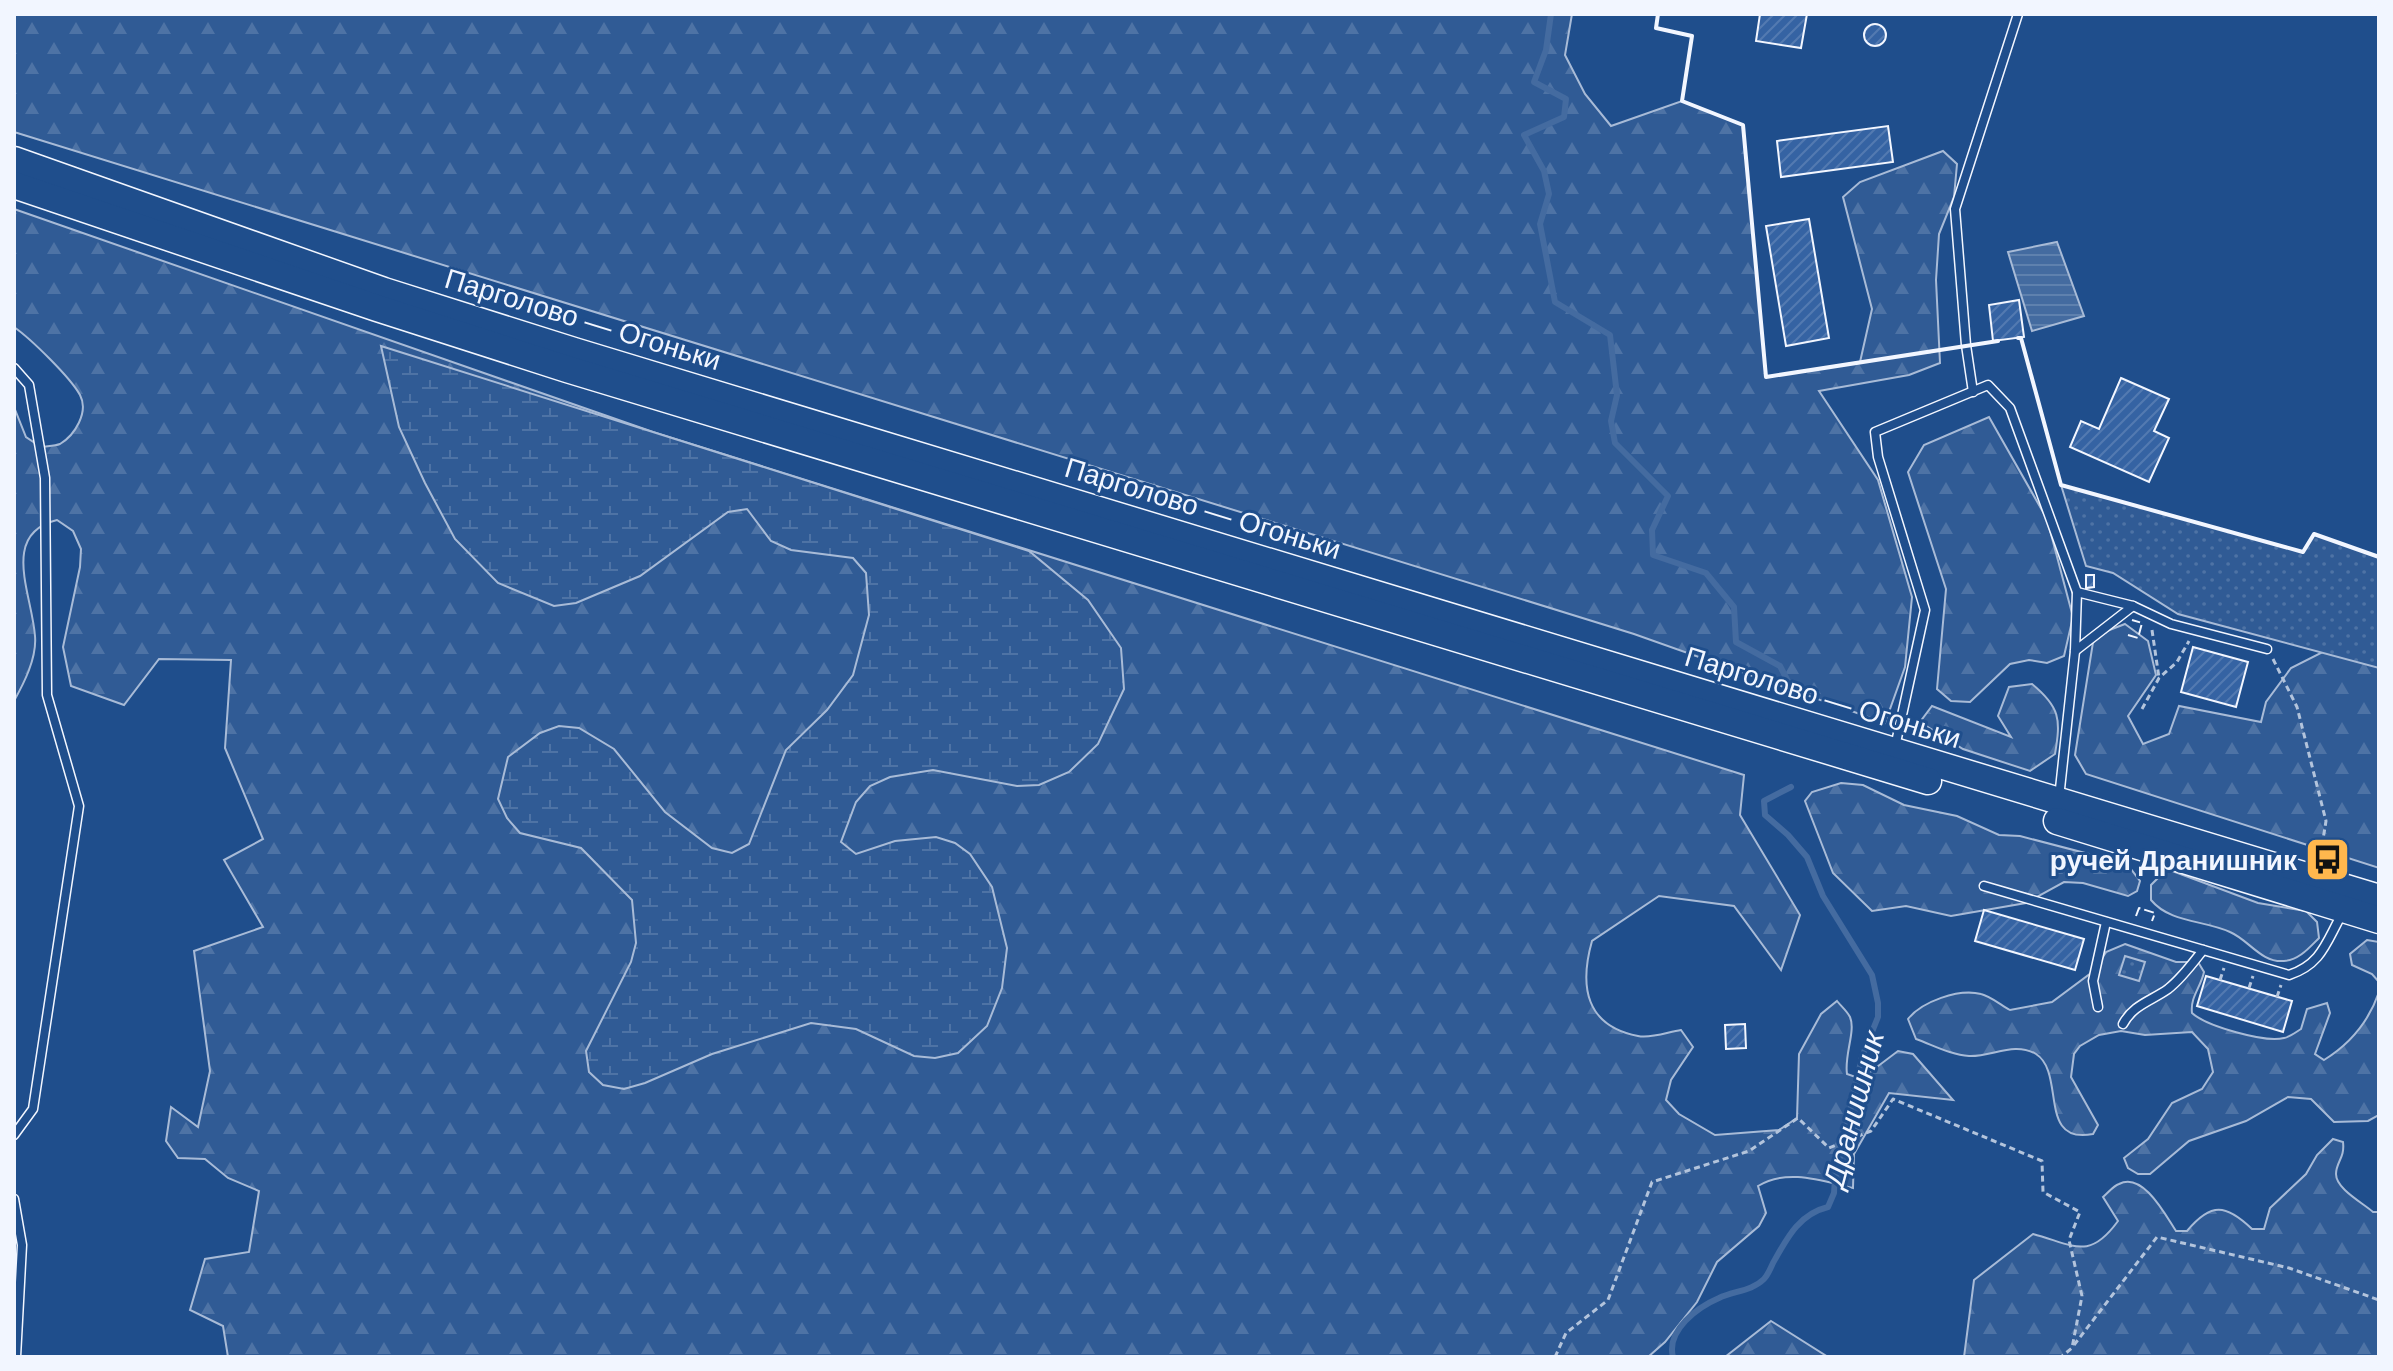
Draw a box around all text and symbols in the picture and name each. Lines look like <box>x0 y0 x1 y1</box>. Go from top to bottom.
street label: Парголово — Огоньки <box>441 263 724 376</box>
street label: Парголово — Огоньки <box>1061 452 1344 565</box>
street label: Парголово — Огоньки <box>1681 641 1964 754</box>
bus stop icon: ручей Дранишник <box>2304 836 2352 884</box>
place label: ручей Дранишник <box>2050 845 2298 876</box>
water label: Дранишник <box>1816 1026 1891 1193</box>

